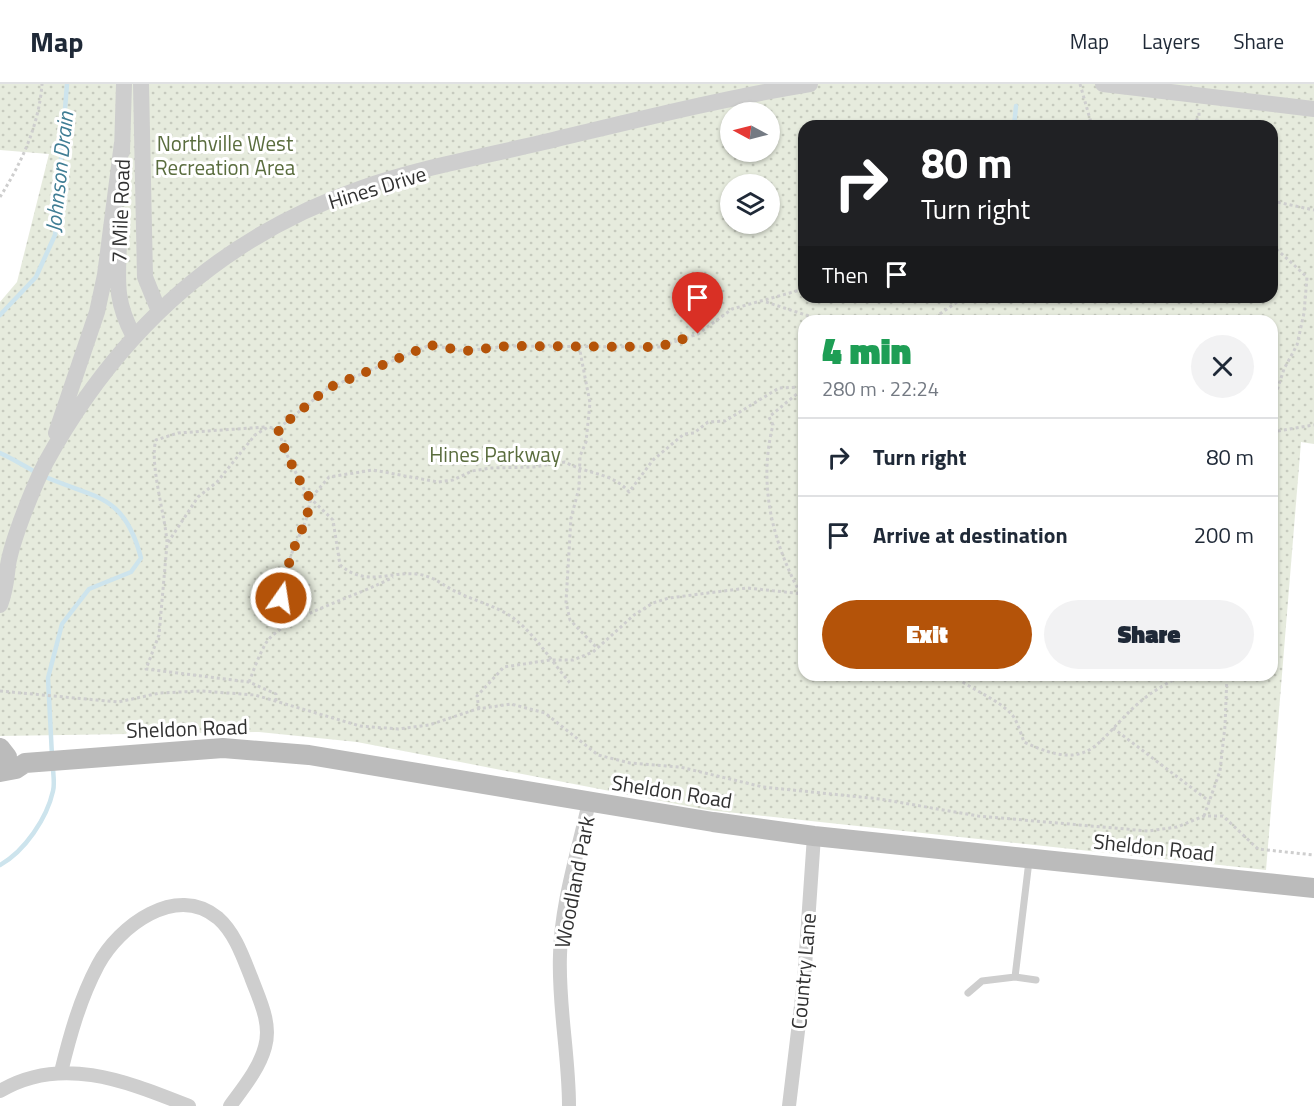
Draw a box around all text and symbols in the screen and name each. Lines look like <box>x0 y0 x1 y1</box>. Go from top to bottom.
text: Map <box>30 20 84 63</box>
text: Map <box>1070 25 1109 57</box>
text: Layers <box>1142 25 1200 57</box>
text: Share <box>1233 25 1284 57</box>
north arrow <box>720 102 780 162</box>
map controls <box>720 102 780 234</box>
water label: Johnson Drain <box>36 109 82 234</box>
park label: Northville West Recreation Area <box>155 127 296 183</box>
text: 80 m <box>921 130 1013 194</box>
icon: right <box>822 144 900 222</box>
street label: Hines Drive <box>324 157 430 217</box>
street label: 7 Mile Road <box>102 158 138 264</box>
button: layers <box>720 174 780 234</box>
text: Turn right <box>921 188 1030 229</box>
text: Then <box>822 258 868 292</box>
icon: arrive <box>880 258 913 291</box>
pin <box>672 272 723 334</box>
icon: arrive <box>681 281 714 314</box>
text: 4 min <box>822 323 911 378</box>
button: close <box>1191 335 1254 398</box>
text: 280 m · 22:24 <box>822 373 939 404</box>
park label: Hines Parkway <box>429 438 561 470</box>
text: Turn right <box>873 440 967 474</box>
text: 80 m <box>1206 440 1254 474</box>
icon: right <box>822 441 855 474</box>
text: Arrive at destination <box>873 518 1068 552</box>
text: 200 m <box>1194 518 1254 552</box>
icon: arrive <box>822 519 855 552</box>
position arrow <box>249 566 313 630</box>
button: Exit <box>822 600 1032 669</box>
button: Share <box>1044 600 1254 669</box>
street label: Sheldon Road <box>126 710 248 746</box>
street label: Sheldon Road <box>609 766 735 816</box>
street label: Woodland Park <box>546 813 602 951</box>
street label: Sheldon Road <box>1092 825 1216 869</box>
street label: Country Lane <box>782 912 824 1030</box>

